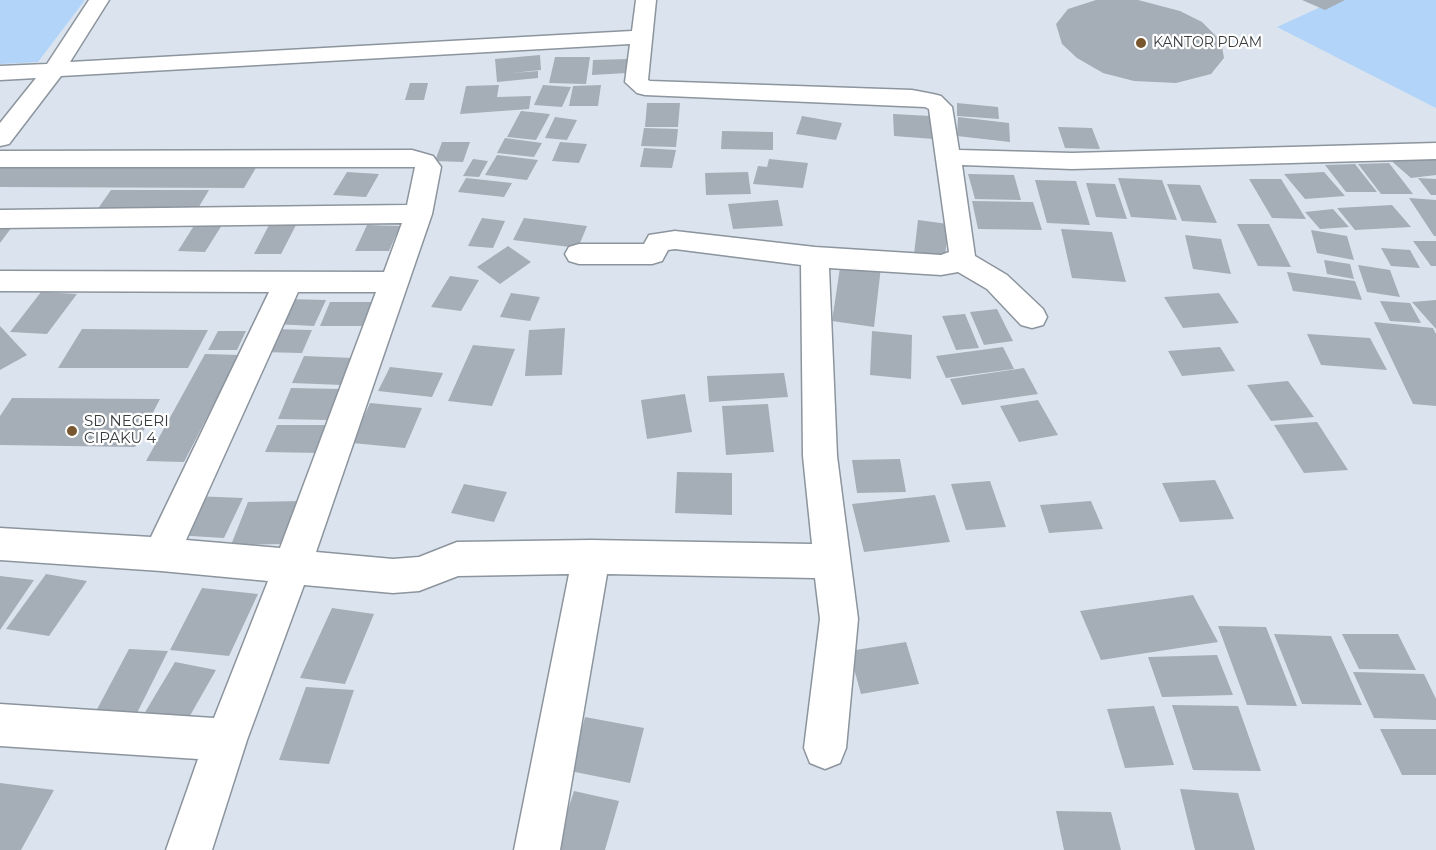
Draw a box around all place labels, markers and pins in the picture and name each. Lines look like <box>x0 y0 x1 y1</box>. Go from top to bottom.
place label: KANTOR PDAM <box>1153 35 1262 51</box>
marker: KANTOR PDAM <box>1134 36 1148 50</box>
place label: SD NEGERI CIPAKU 4 <box>84 413 169 448</box>
marker: SD NEGERI CIPAKU 4 <box>65 424 79 438</box>

